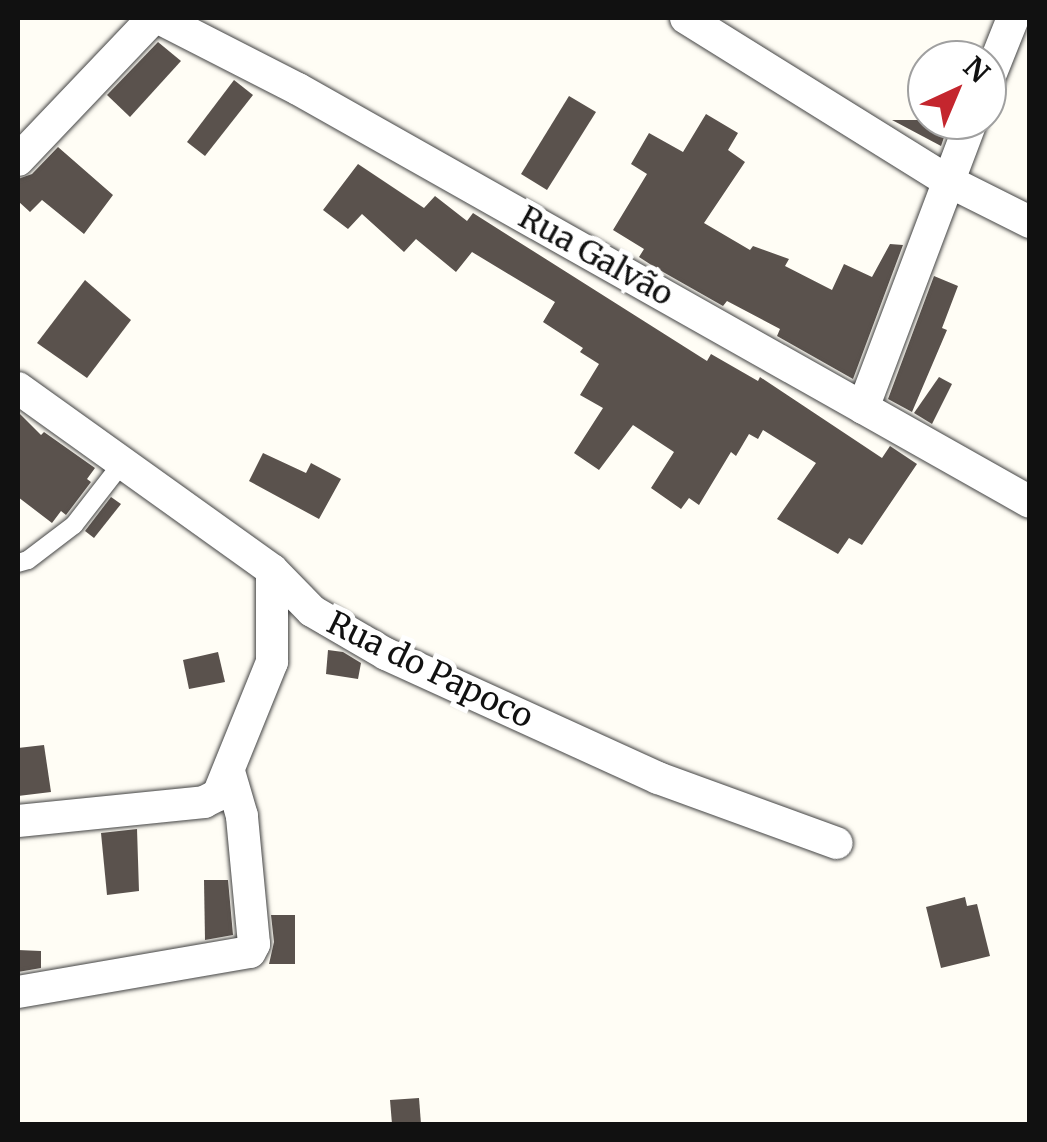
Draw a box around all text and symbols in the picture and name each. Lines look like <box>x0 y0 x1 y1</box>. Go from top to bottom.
north arrow <box>907 40 1007 140</box>
text: N <box>956 49 997 90</box>
street label: Rua Galvão <box>512 198 680 314</box>
street label: Rua do Papoco <box>321 604 539 736</box>

